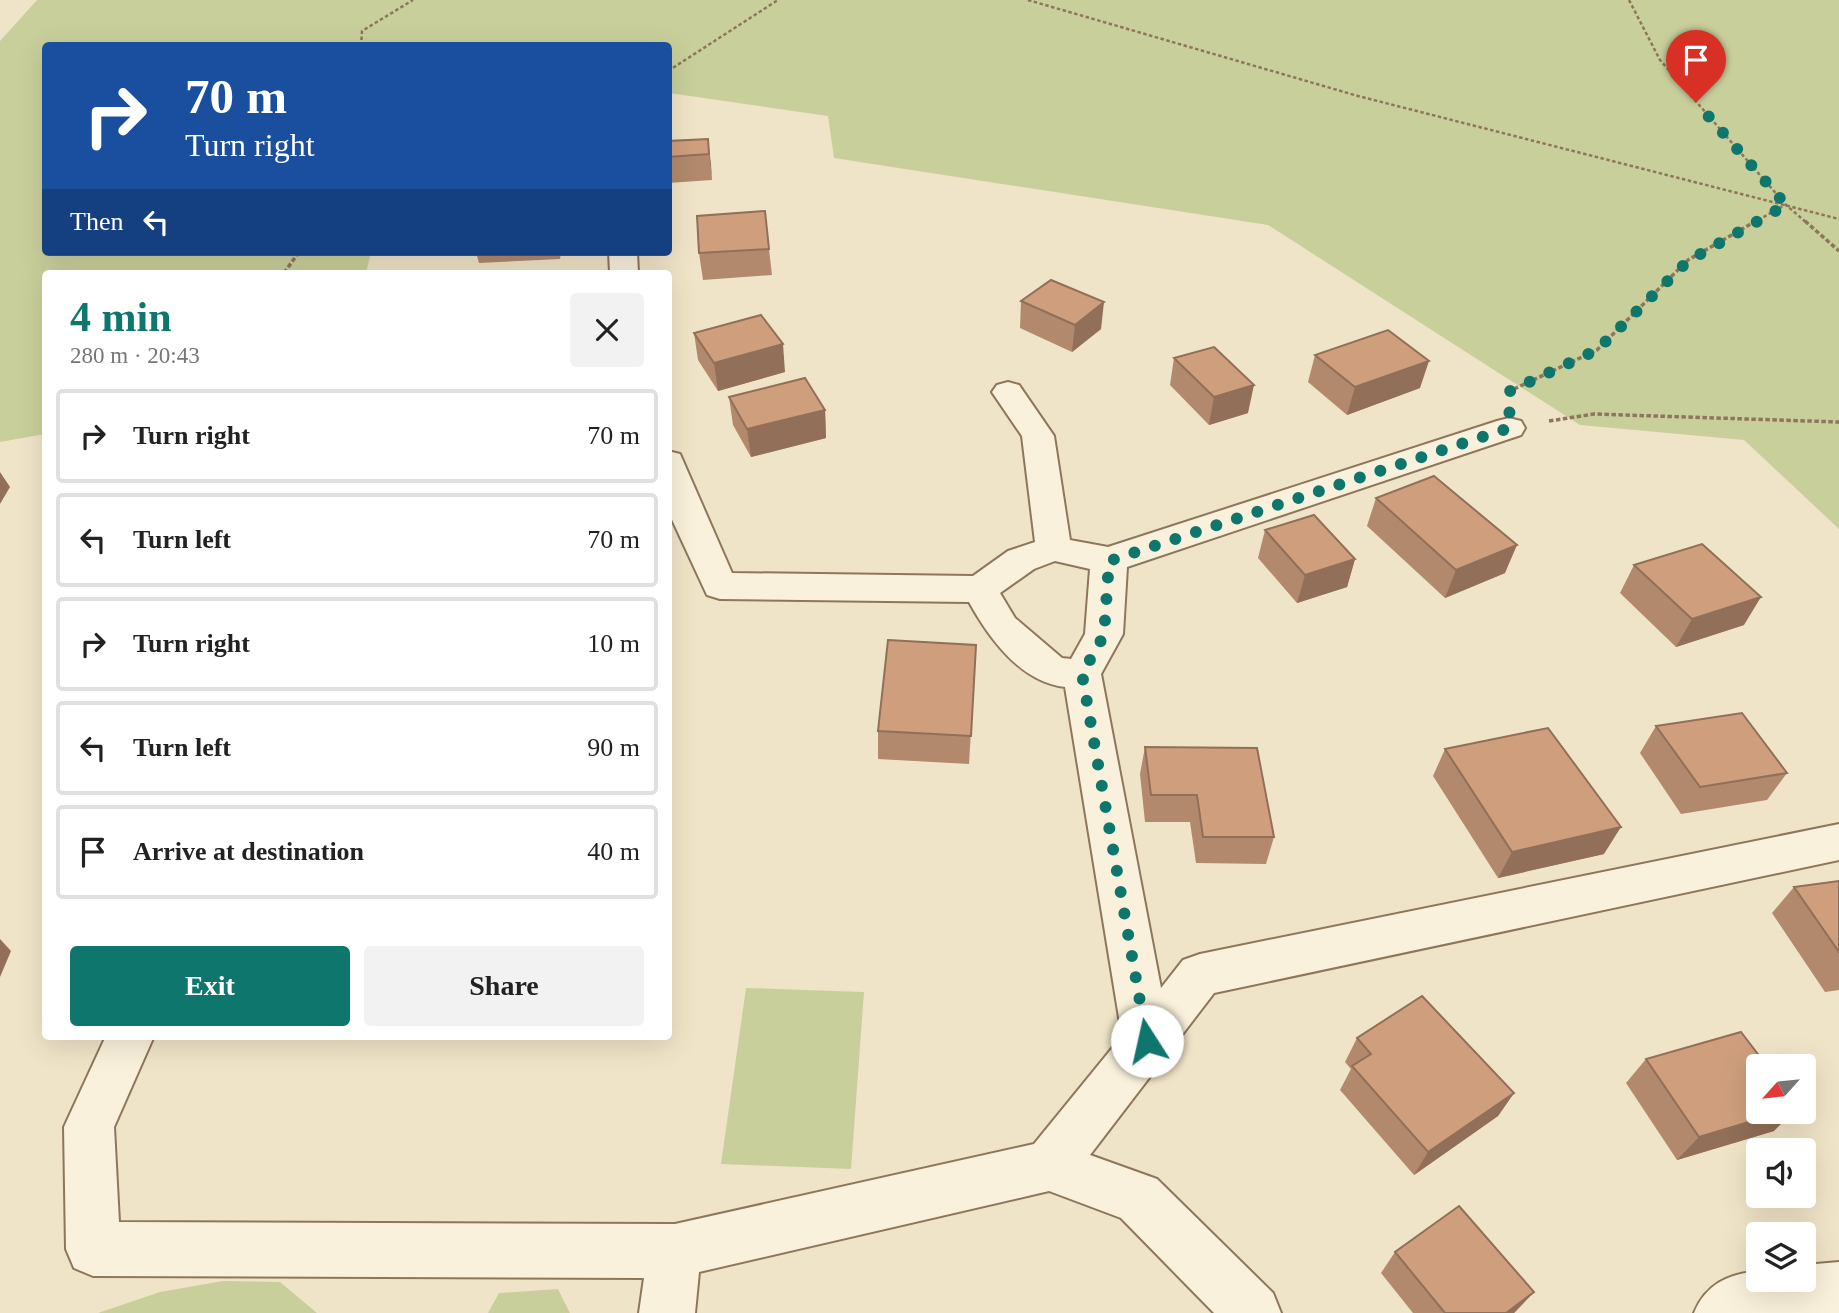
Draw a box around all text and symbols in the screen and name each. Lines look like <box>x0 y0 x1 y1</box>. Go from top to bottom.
pin <box>1666 30 1726 102</box>
icon: arrive <box>1677 41 1715 79</box>
text: 70 m <box>185 69 287 124</box>
icon: right <box>70 70 161 161</box>
text: Turn right <box>185 127 315 163</box>
icon: left <box>137 203 175 241</box>
text: Then <box>70 207 123 236</box>
button: close <box>570 293 644 367</box>
text: 4 min <box>70 294 172 340</box>
text: 280 m · 20:43 <box>70 343 200 368</box>
icon: right <box>74 417 112 455</box>
text: Turn right <box>133 421 250 450</box>
text: 70 m <box>587 421 640 450</box>
icon: left <box>74 521 112 559</box>
text: Turn left <box>133 525 231 554</box>
text: 70 m <box>587 525 640 554</box>
icon: right <box>74 625 112 663</box>
text: Turn right <box>133 629 250 658</box>
text: 10 m <box>587 629 640 658</box>
icon: left <box>74 729 112 767</box>
text: Turn left <box>133 733 231 762</box>
text: 90 m <box>587 733 640 762</box>
icon: arrive <box>74 833 112 871</box>
text: Arrive at destination <box>133 837 364 866</box>
text: 40 m <box>587 837 640 866</box>
button: Exit <box>70 946 350 1026</box>
button: Share <box>364 946 644 1026</box>
position arrow <box>1110 1004 1184 1078</box>
north arrow <box>1746 1054 1816 1124</box>
map controls <box>1746 1054 1816 1292</box>
button: sound <box>1746 1138 1816 1208</box>
button: layers <box>1746 1222 1816 1292</box>

